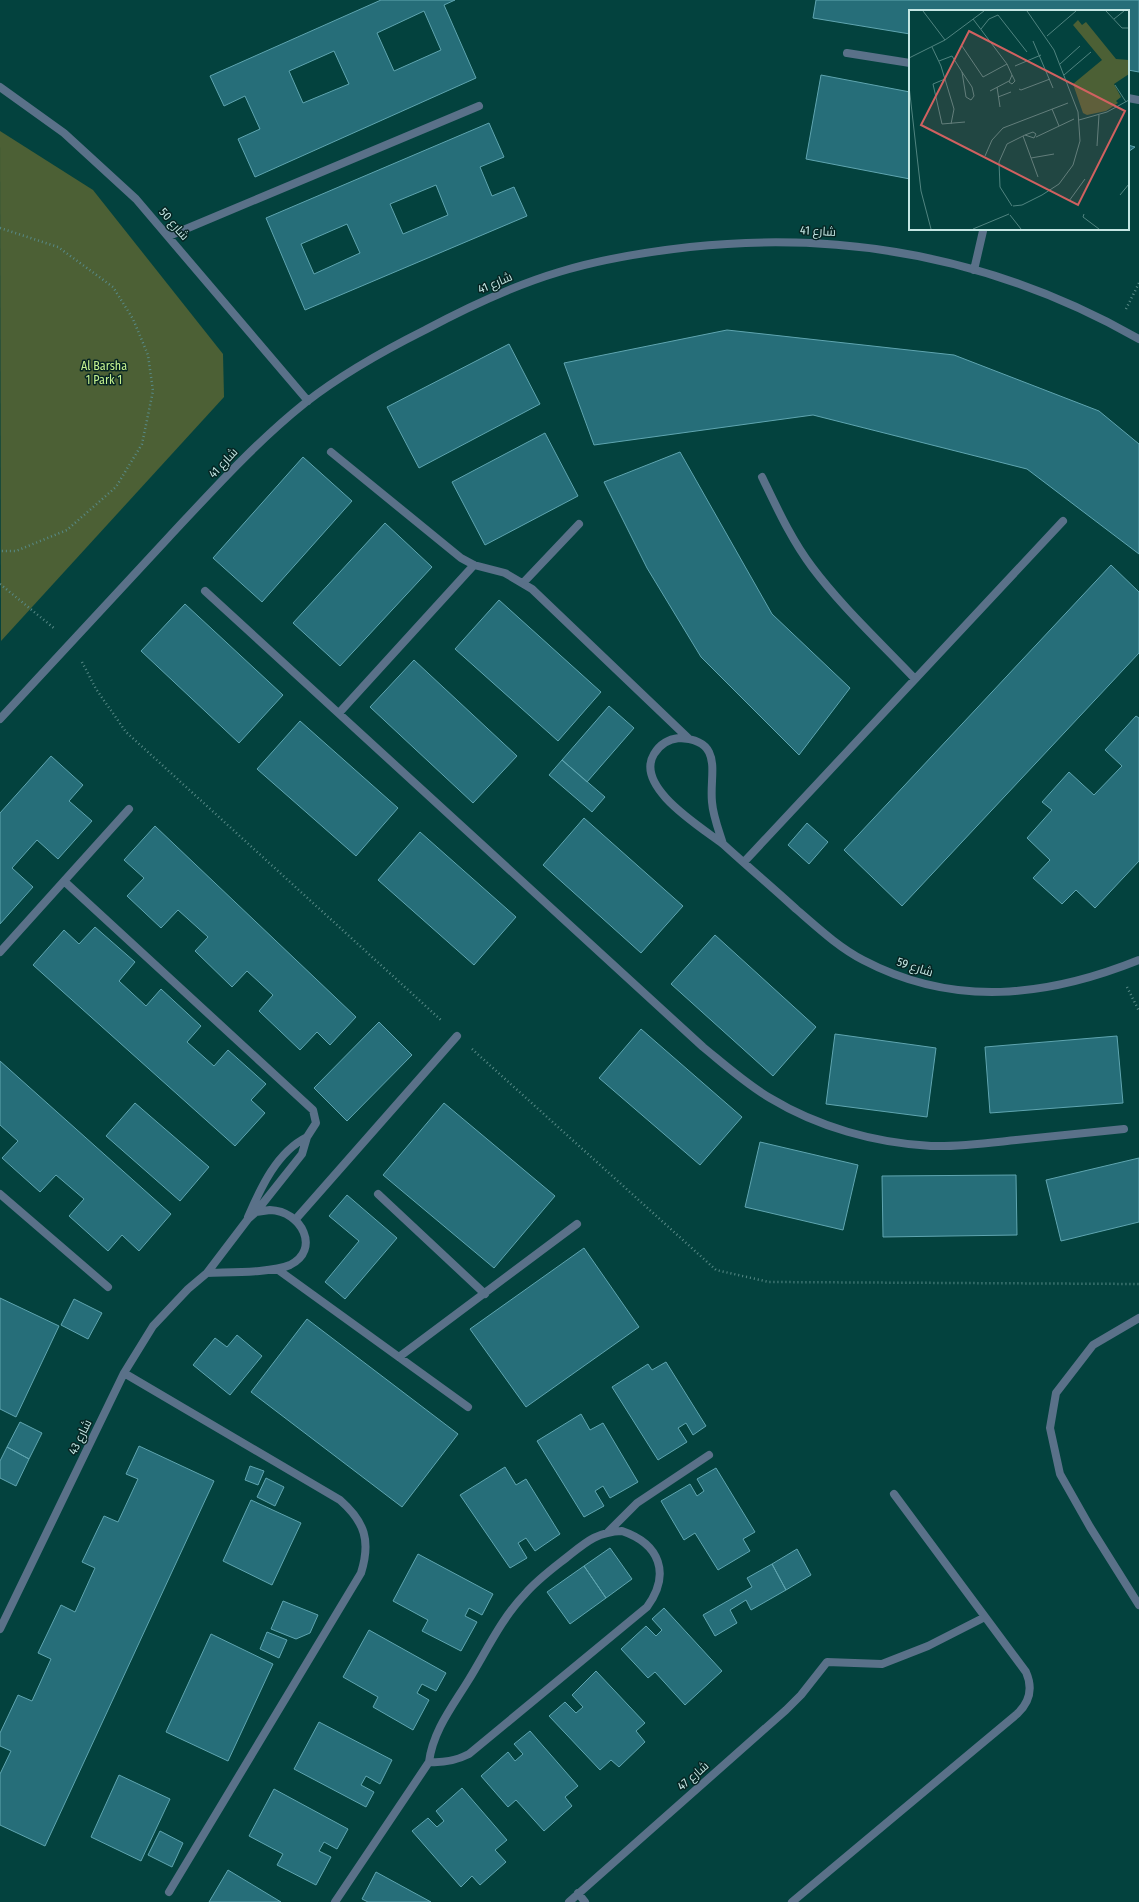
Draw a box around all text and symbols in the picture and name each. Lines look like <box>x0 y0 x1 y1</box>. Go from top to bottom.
inset map <box>909 10 1129 230</box>
street label: شارع 50 <box>156 205 192 244</box>
street label: شارع 41 <box>800 223 836 240</box>
street label: شارع 41 <box>476 270 515 297</box>
park label: Al Barsha 1 Park 1 <box>81 359 127 387</box>
street label: شارع 41 <box>206 445 241 482</box>
street label: شارع 59 <box>895 955 935 980</box>
street label: شارع 43 <box>66 1417 95 1457</box>
street label: شارع 47 <box>675 1759 712 1794</box>

